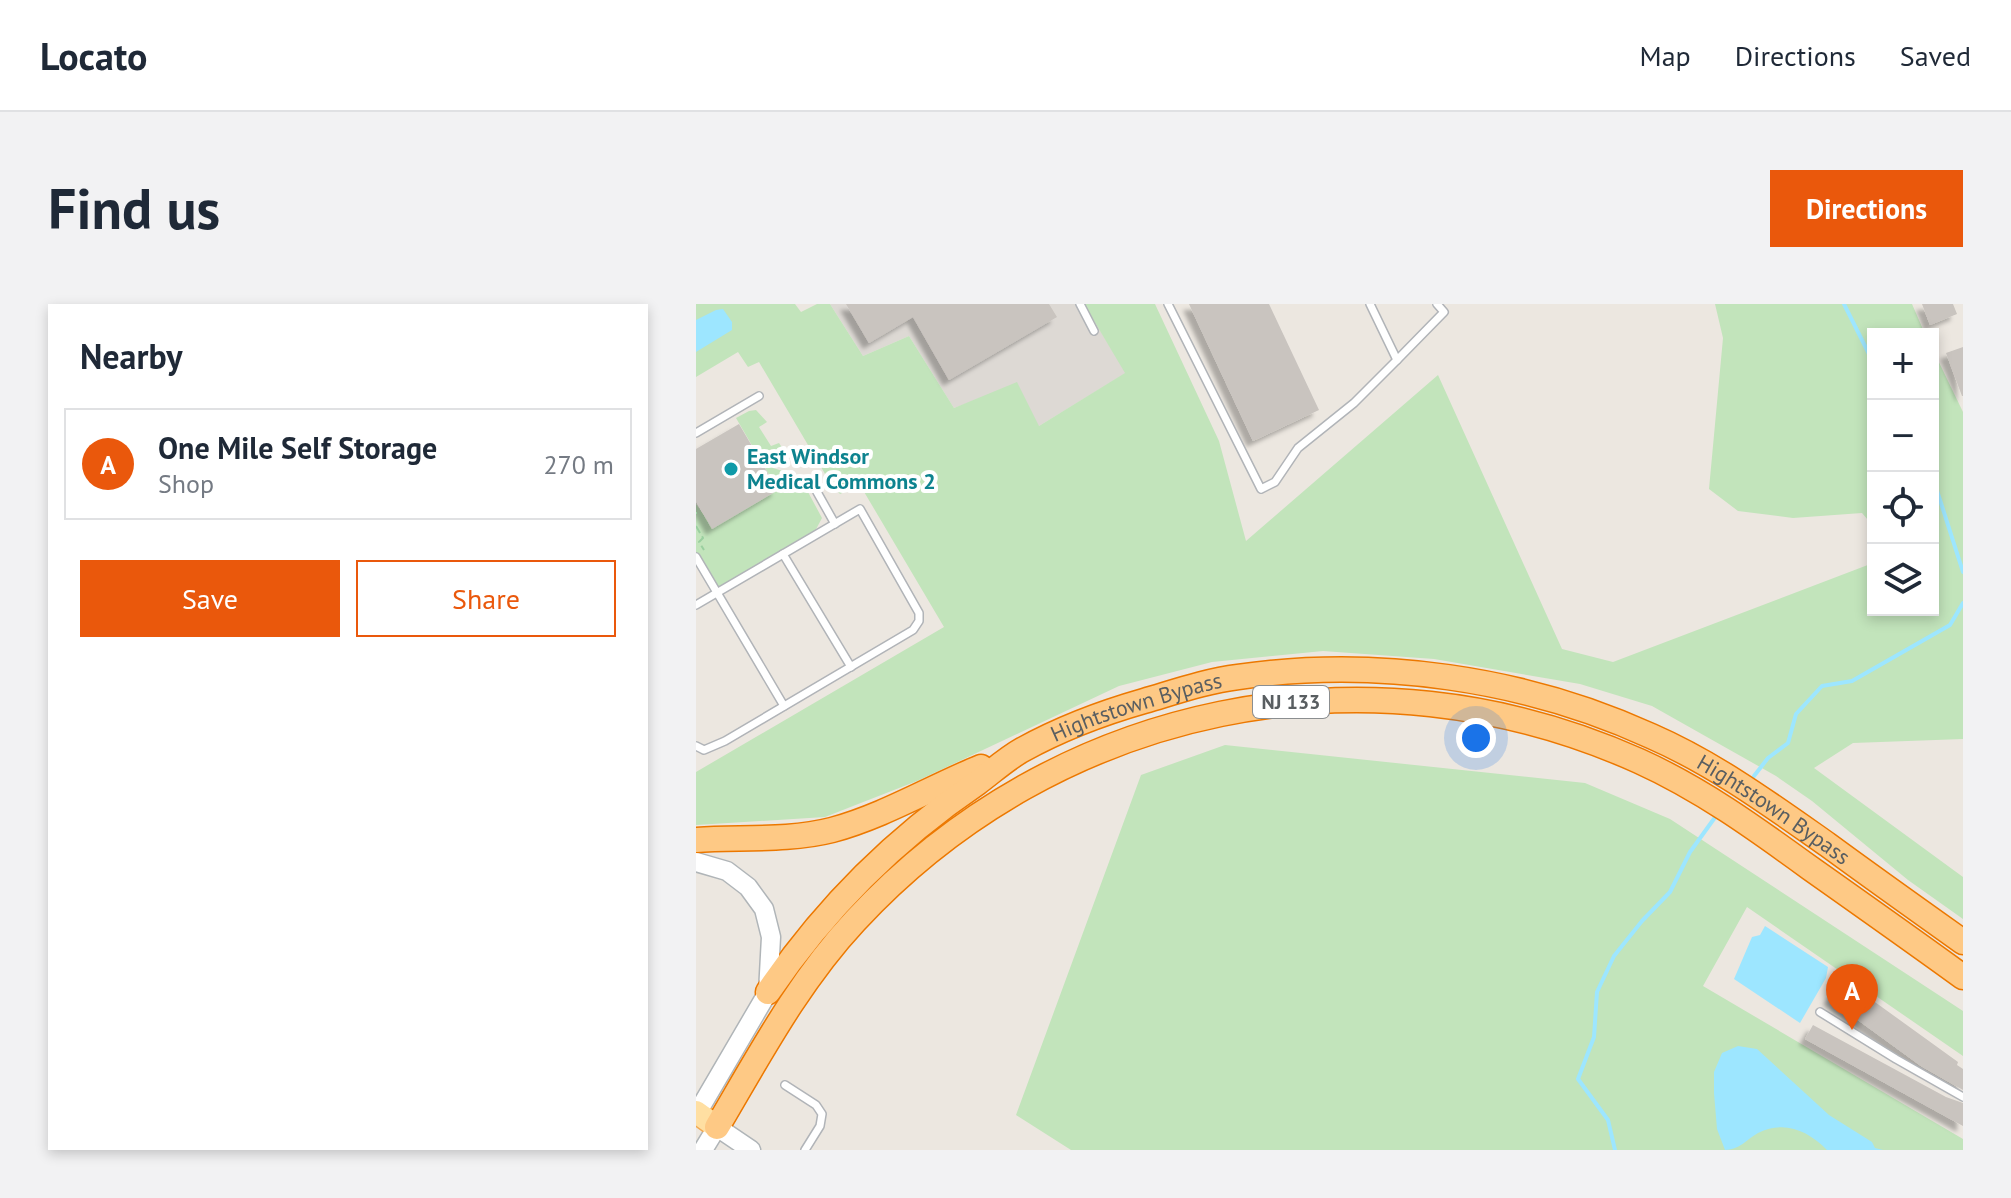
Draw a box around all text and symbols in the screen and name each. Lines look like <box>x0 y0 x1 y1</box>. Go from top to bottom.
text: Locato <box>40 31 147 80</box>
text: Map <box>1640 37 1691 74</box>
text: Directions <box>1735 37 1856 74</box>
text: Saved <box>1900 37 1971 74</box>
button: Directions <box>1770 170 1963 247</box>
text: Find us <box>48 172 220 244</box>
map controls <box>1867 328 1939 616</box>
button: + <box>1867 328 1939 400</box>
text: Nearby <box>80 334 182 378</box>
button: − <box>1867 400 1939 472</box>
text: One Mile Self Storage <box>158 428 437 467</box>
place label: East Windsor Medical Commons 2 <box>747 442 936 495</box>
text: A <box>100 448 116 481</box>
text: 270 m <box>543 448 614 481</box>
marker: East Windsor Medical Commons 2 <box>722 460 740 478</box>
text: Shop <box>158 467 214 500</box>
button: locate <box>1867 472 1939 544</box>
button: layers <box>1867 544 1939 616</box>
button: Save <box>80 560 340 637</box>
button: Share <box>356 560 616 637</box>
street label: Hightstown Bypass <box>1046 666 1224 748</box>
road number: NJ 133 <box>1253 686 1329 718</box>
your location <box>1456 718 1496 758</box>
street label: Hightstown Bypass <box>1692 748 1856 871</box>
pin: A <box>1826 964 1878 1030</box>

